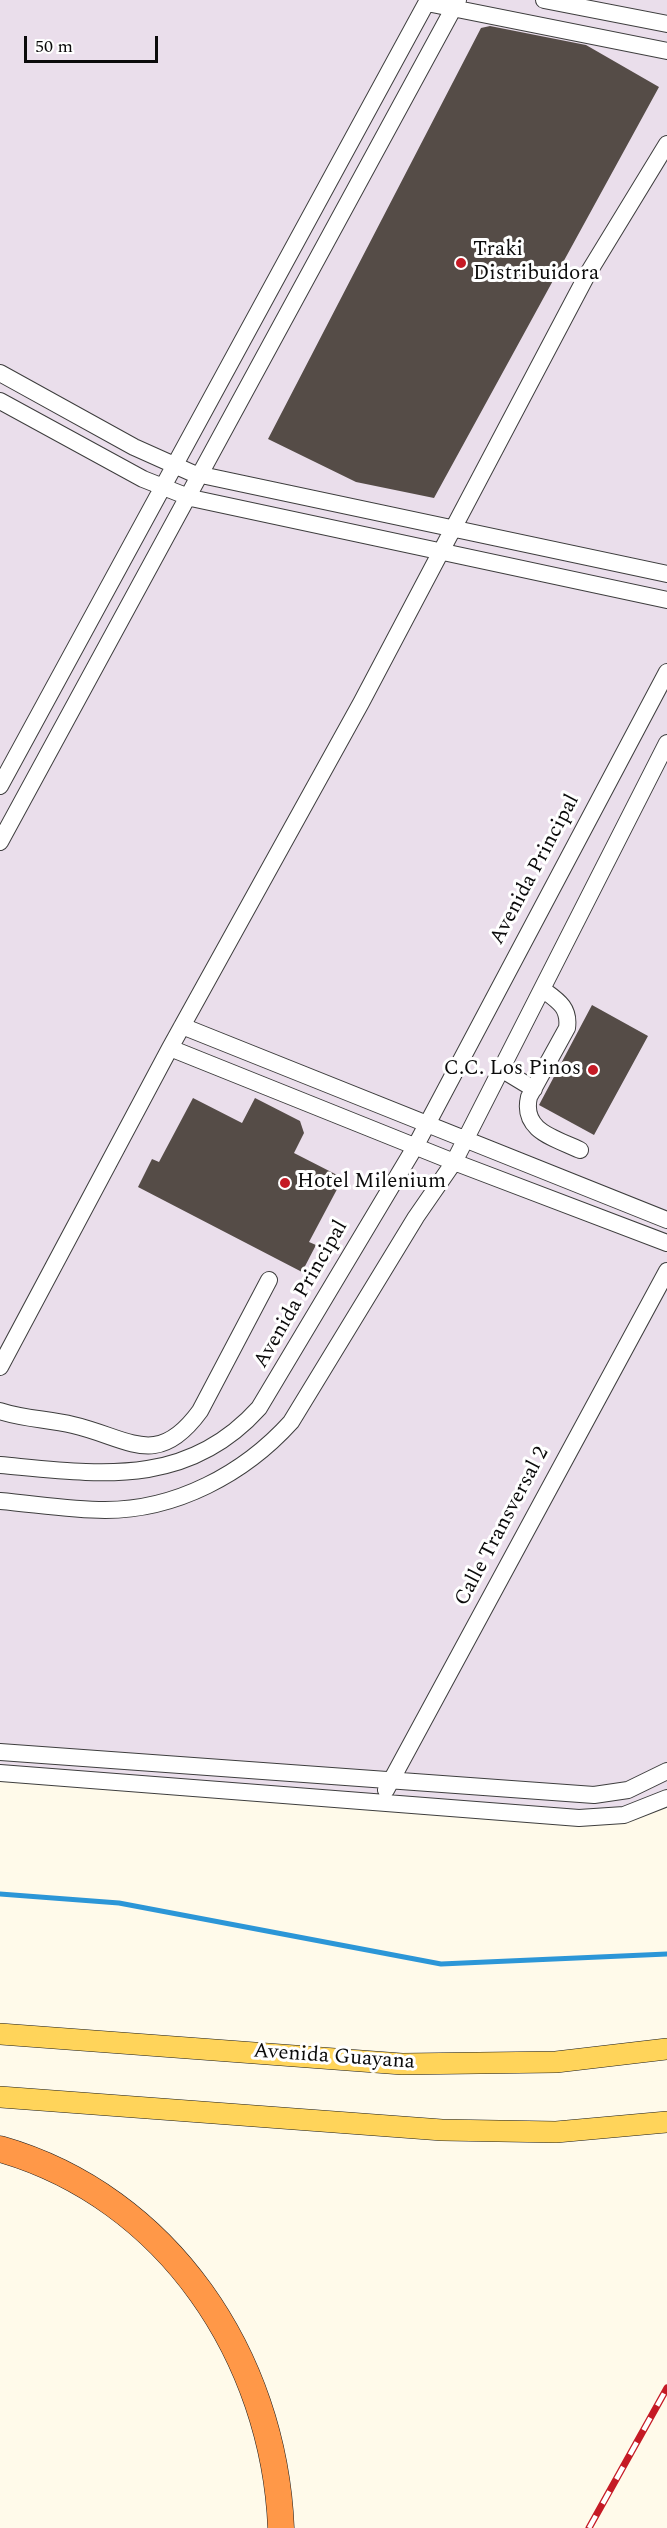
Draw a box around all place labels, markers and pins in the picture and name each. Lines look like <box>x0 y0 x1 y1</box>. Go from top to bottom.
place label: Traki Distribuidora <box>473 238 599 288</box>
marker: Traki Distribuidora <box>454 256 468 270</box>
place label: C.C. Los Pinos <box>444 1057 581 1083</box>
marker: C.C. Los Pinos <box>586 1063 600 1077</box>
place label: Hotel Milenium <box>297 1170 446 1196</box>
marker: Hotel Milenium <box>278 1176 292 1190</box>

